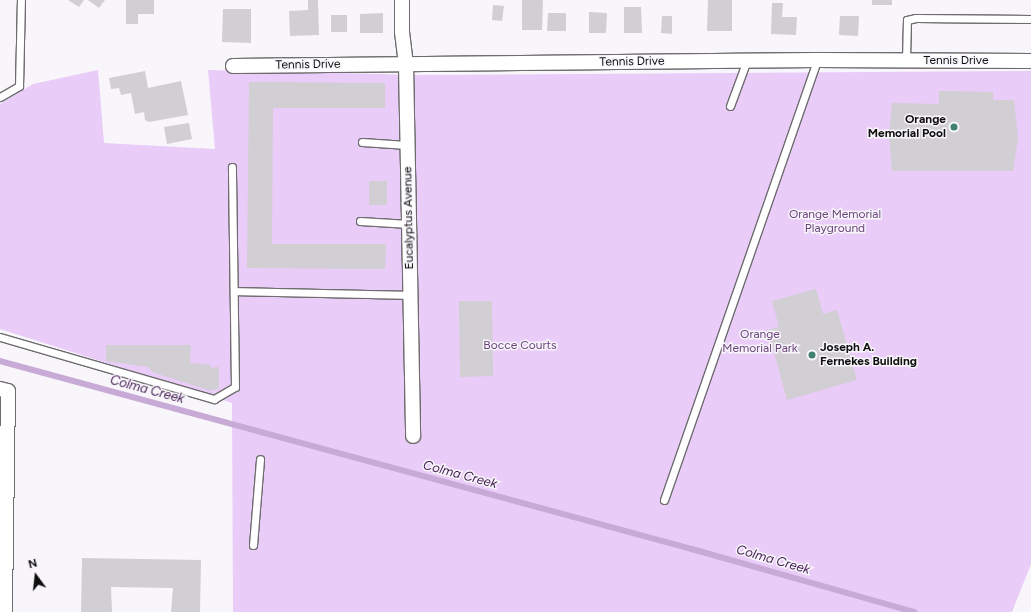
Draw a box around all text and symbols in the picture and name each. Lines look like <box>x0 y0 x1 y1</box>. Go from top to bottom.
street label: Tennis Drive <box>599 54 665 70</box>
street label: Tennis Drive <box>924 54 988 68</box>
street label: Tennis Drive <box>275 57 341 73</box>
place label: Orange Memorial Pool <box>868 113 946 141</box>
marker: Orange Memorial Pool <box>949 122 959 132</box>
street label: Eucalyptus Avenue <box>401 166 417 270</box>
park label: Orange Memorial Playground <box>789 208 881 236</box>
park label: Orange Memorial Park <box>722 328 798 356</box>
park label: Bocce Courts <box>483 339 557 353</box>
place label: Joseph A. Fernekes Building <box>820 341 917 369</box>
marker: Joseph A. Fernekes Building <box>807 350 817 360</box>
water label: Colma Creek <box>108 373 186 407</box>
water label: Colma Creek <box>421 458 499 492</box>
water label: Colma Creek <box>734 542 812 578</box>
north arrow <box>16 556 56 596</box>
text: N <box>27 557 39 571</box>

